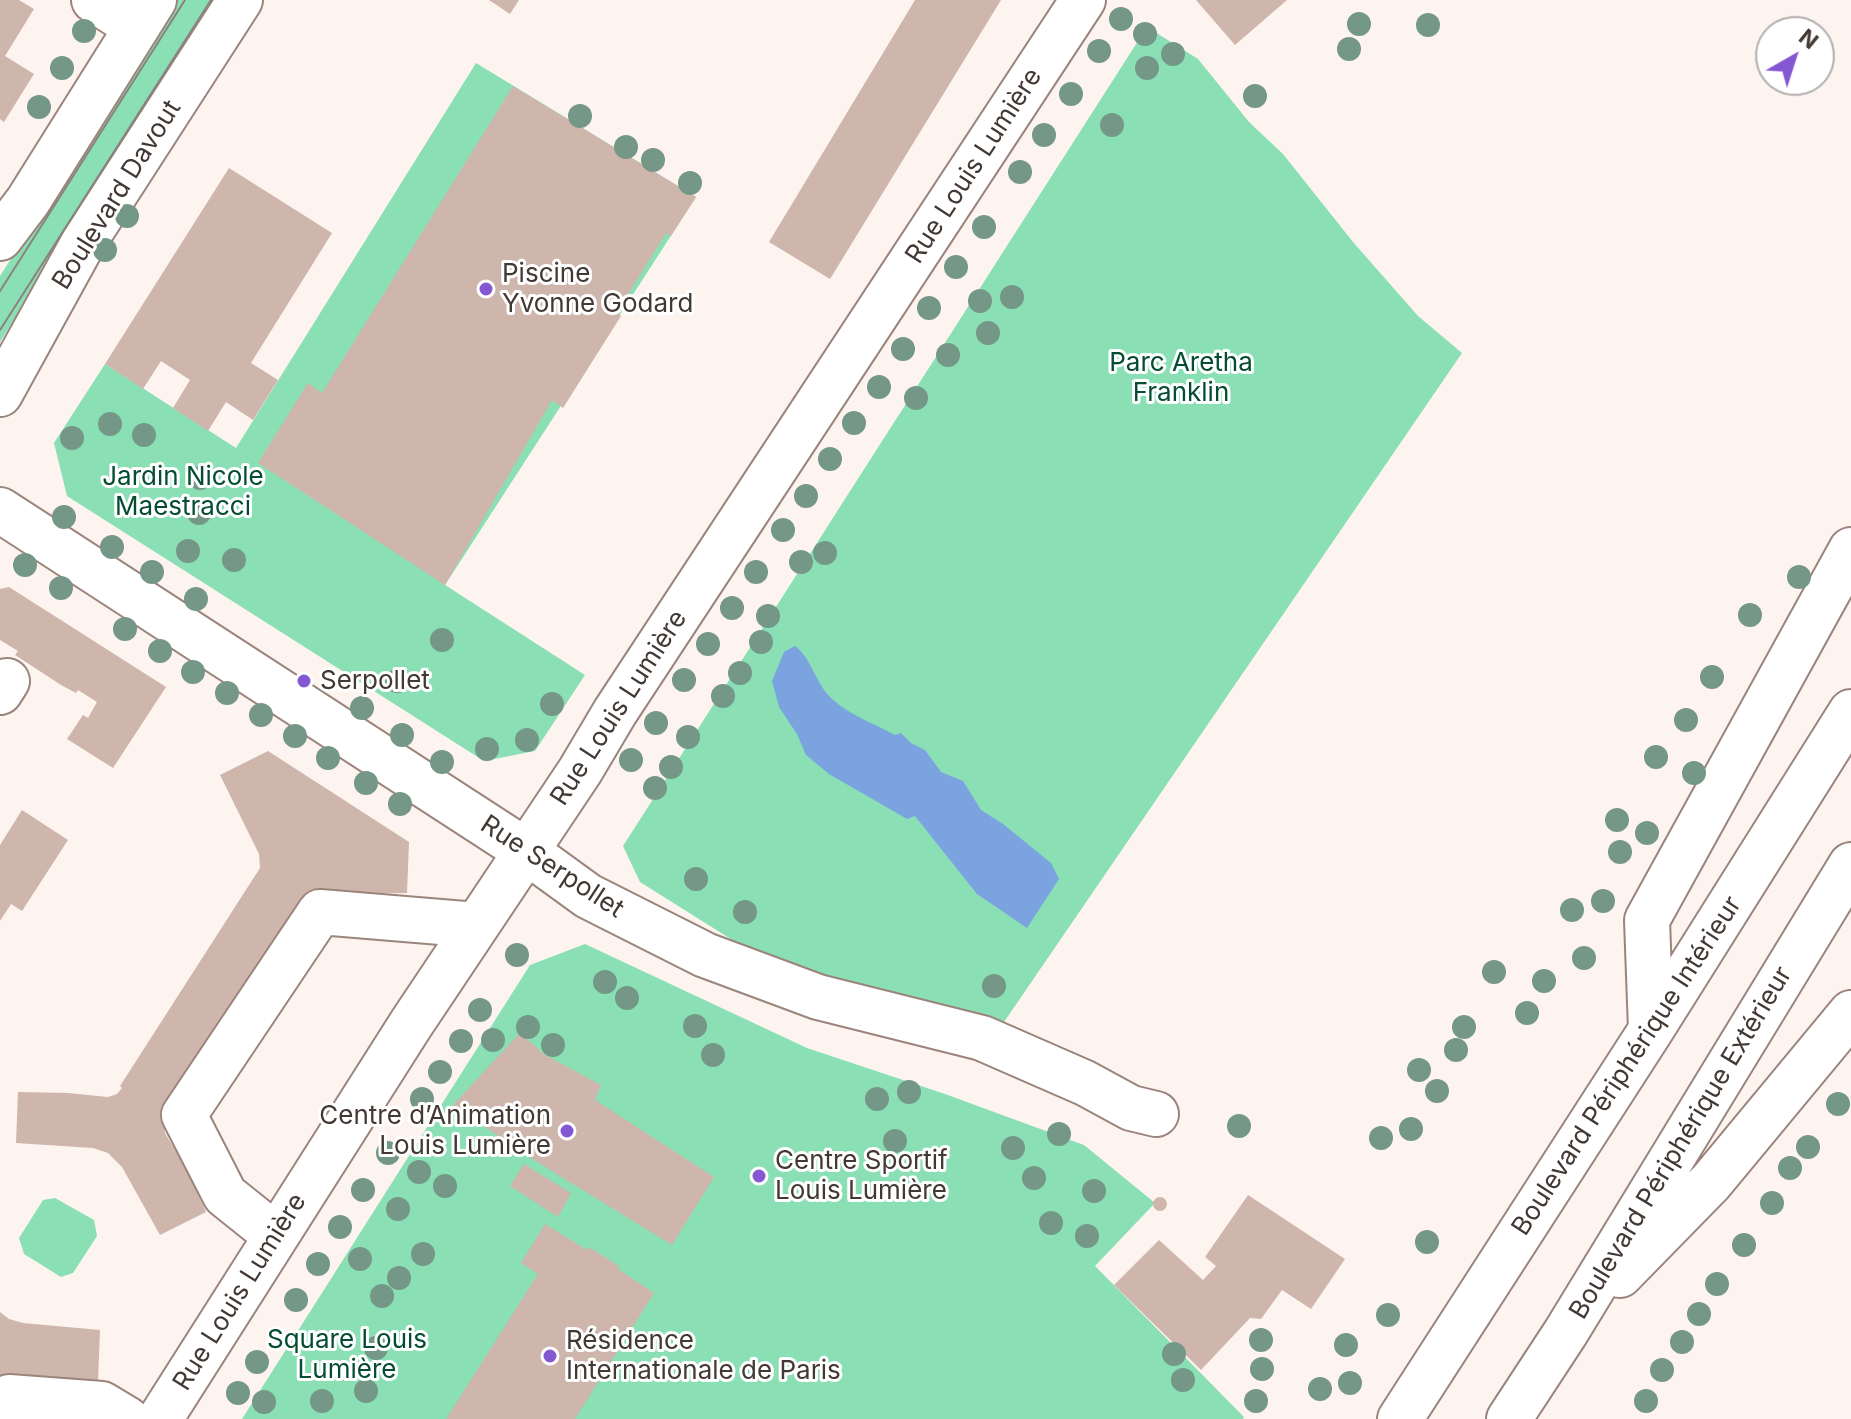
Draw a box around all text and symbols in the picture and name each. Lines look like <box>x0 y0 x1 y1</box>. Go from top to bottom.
north arrow <box>1755 16 1835 96</box>
text: N <box>1794 24 1824 54</box>
street label: Rue Louis Lumière <box>899 63 1049 269</box>
street label: Boulevard Davout <box>46 95 188 295</box>
place label: Piscine Yvonne Godard <box>502 258 693 320</box>
marker: Piscine Yvonne Godard <box>477 280 495 298</box>
park label: Parc Aretha Franklin <box>1109 347 1253 408</box>
park label: Jardin Nicole Maestracci <box>102 461 264 522</box>
street label: Rue Louis Lumière <box>544 605 694 811</box>
place label: Serpollet <box>320 665 430 697</box>
marker: Serpollet <box>295 672 313 690</box>
street label: Rue Serpollet <box>475 809 629 925</box>
street label: Boulevard Périphérique Intérieur <box>1506 891 1748 1241</box>
street label: Boulevard Périphérique Extérieur <box>1563 961 1799 1325</box>
place label: Centre d’Animation Louis Lumière <box>319 1100 551 1162</box>
marker: Centre d’Animation Louis Lumière <box>558 1122 576 1140</box>
place label: Centre Sportif Louis Lumière <box>775 1145 948 1206</box>
marker: Centre Sportif Louis Lumière <box>750 1167 768 1185</box>
street label: Rue Louis Lumière <box>167 1188 313 1396</box>
park label: Square Louis Lumière <box>267 1324 427 1386</box>
place label: Résidence Internationale de Paris <box>566 1325 841 1386</box>
marker: Résidence Internationale de Paris <box>541 1347 559 1365</box>

